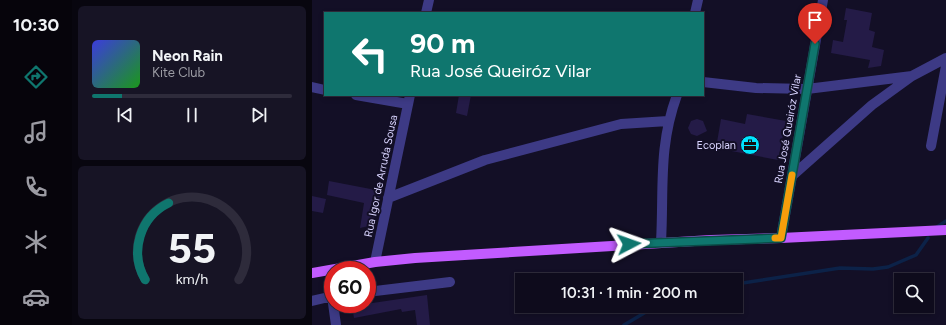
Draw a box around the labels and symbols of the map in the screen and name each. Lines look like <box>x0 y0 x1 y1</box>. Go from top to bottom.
pin <box>798 3 832 44</box>
street label: Rua José Queiróz Vilar <box>772 73 804 185</box>
street label: Rua Igor de Arruda Sousa <box>362 114 400 238</box>
office icon: Ecoplan <box>739 134 761 156</box>
place label: Ecoplan <box>696 139 736 152</box>
position arrow <box>608 223 650 265</box>
speed limit sign: 60 <box>324 261 376 313</box>

